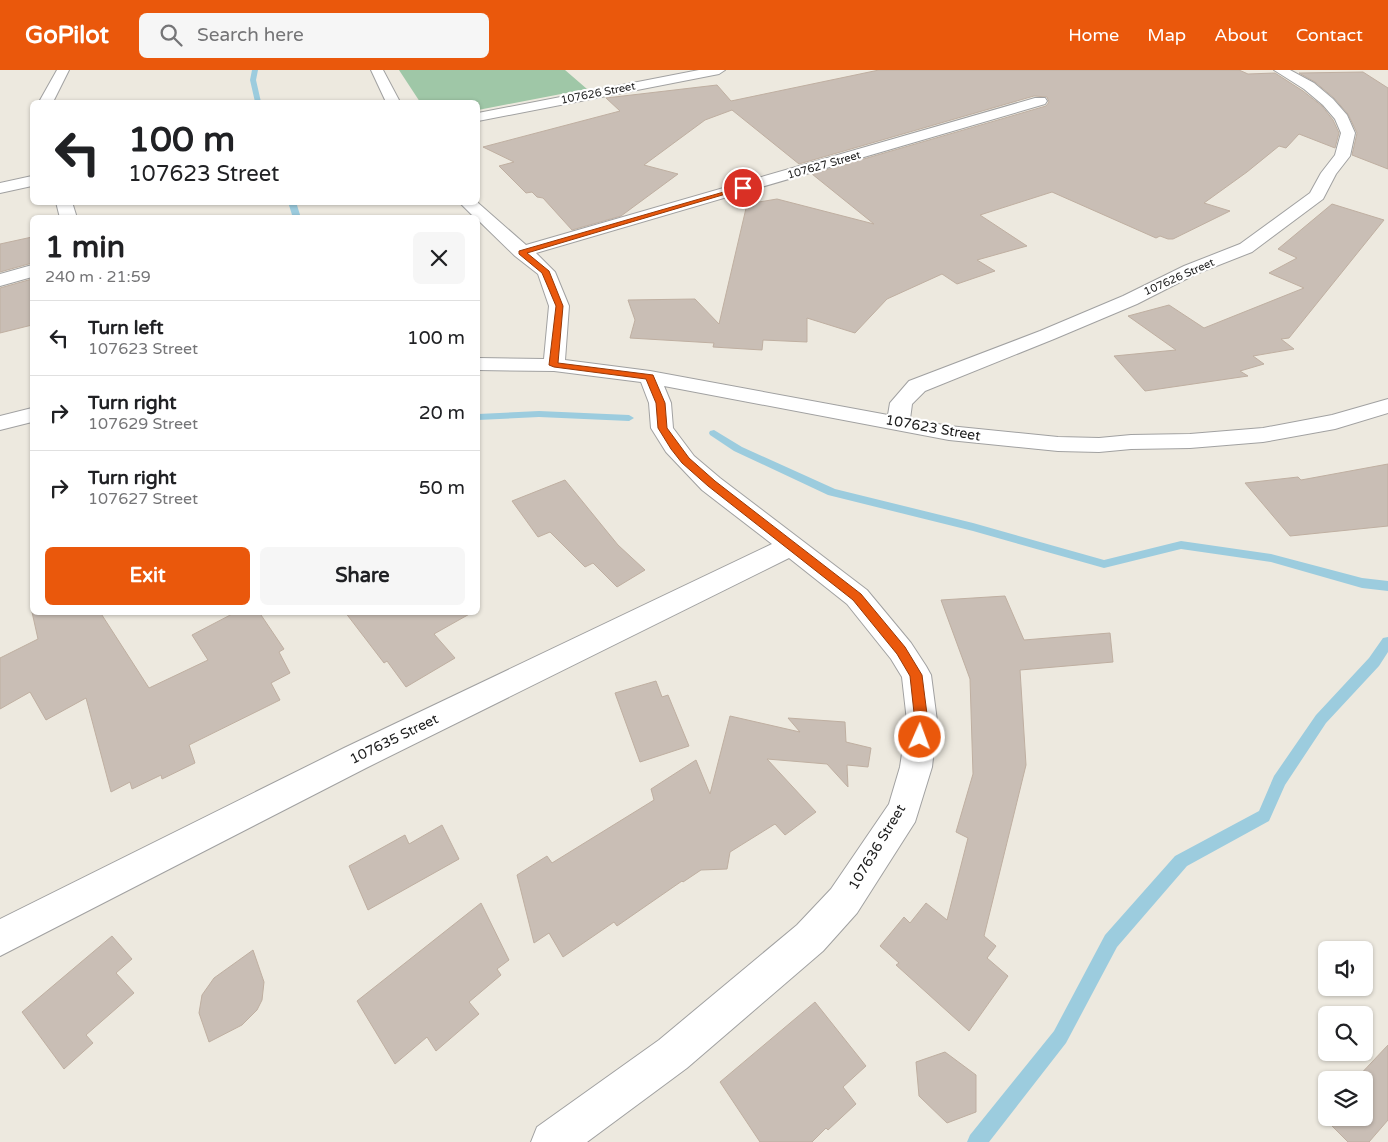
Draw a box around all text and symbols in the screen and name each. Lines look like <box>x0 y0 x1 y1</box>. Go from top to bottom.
search box <box>139 13 489 58</box>
text: GoPilot <box>25 21 109 50</box>
icon: search <box>157 21 185 49</box>
text: Search here <box>197 24 304 46</box>
text: Home <box>1068 24 1119 46</box>
text: Map <box>1147 24 1186 46</box>
text: About <box>1214 24 1268 46</box>
text: Contact <box>1296 24 1363 46</box>
street label: 107626 Street <box>560 79 636 107</box>
text: 100 m <box>128 119 235 161</box>
icon: left <box>45 120 110 185</box>
street label: 107627 Street <box>786 148 862 182</box>
text: 107623 Street <box>128 161 280 187</box>
pin <box>722 167 764 209</box>
icon: arrive <box>729 174 757 202</box>
text: 1 min <box>45 229 125 266</box>
button: close <box>413 232 465 284</box>
street label: 107626 Street <box>1142 256 1216 298</box>
text: 240 m · 21:59 <box>45 267 151 287</box>
text: Turn left <box>88 317 164 339</box>
icon: left <box>45 324 73 352</box>
text: 100 m <box>407 327 465 349</box>
text: 107623 Street <box>88 339 198 359</box>
text: Turn right <box>88 392 176 414</box>
icon: right <box>45 399 73 427</box>
text: 20 m <box>419 402 465 424</box>
street label: 107623 Street <box>884 411 983 445</box>
text: 107629 Street <box>88 414 198 434</box>
text: Turn right <box>88 467 176 489</box>
icon: right <box>45 474 73 502</box>
text: 50 m <box>419 477 465 499</box>
text: 107627 Street <box>88 489 198 509</box>
button: Exit <box>45 547 250 605</box>
button: Share <box>260 547 465 605</box>
street label: 107635 Street <box>347 710 442 768</box>
position arrow <box>893 710 945 762</box>
street label: 107636 Street <box>845 801 909 893</box>
map controls <box>1318 941 1373 1126</box>
button: sound <box>1318 941 1373 996</box>
button: search <box>1318 1006 1373 1061</box>
button: layers <box>1318 1071 1373 1126</box>

